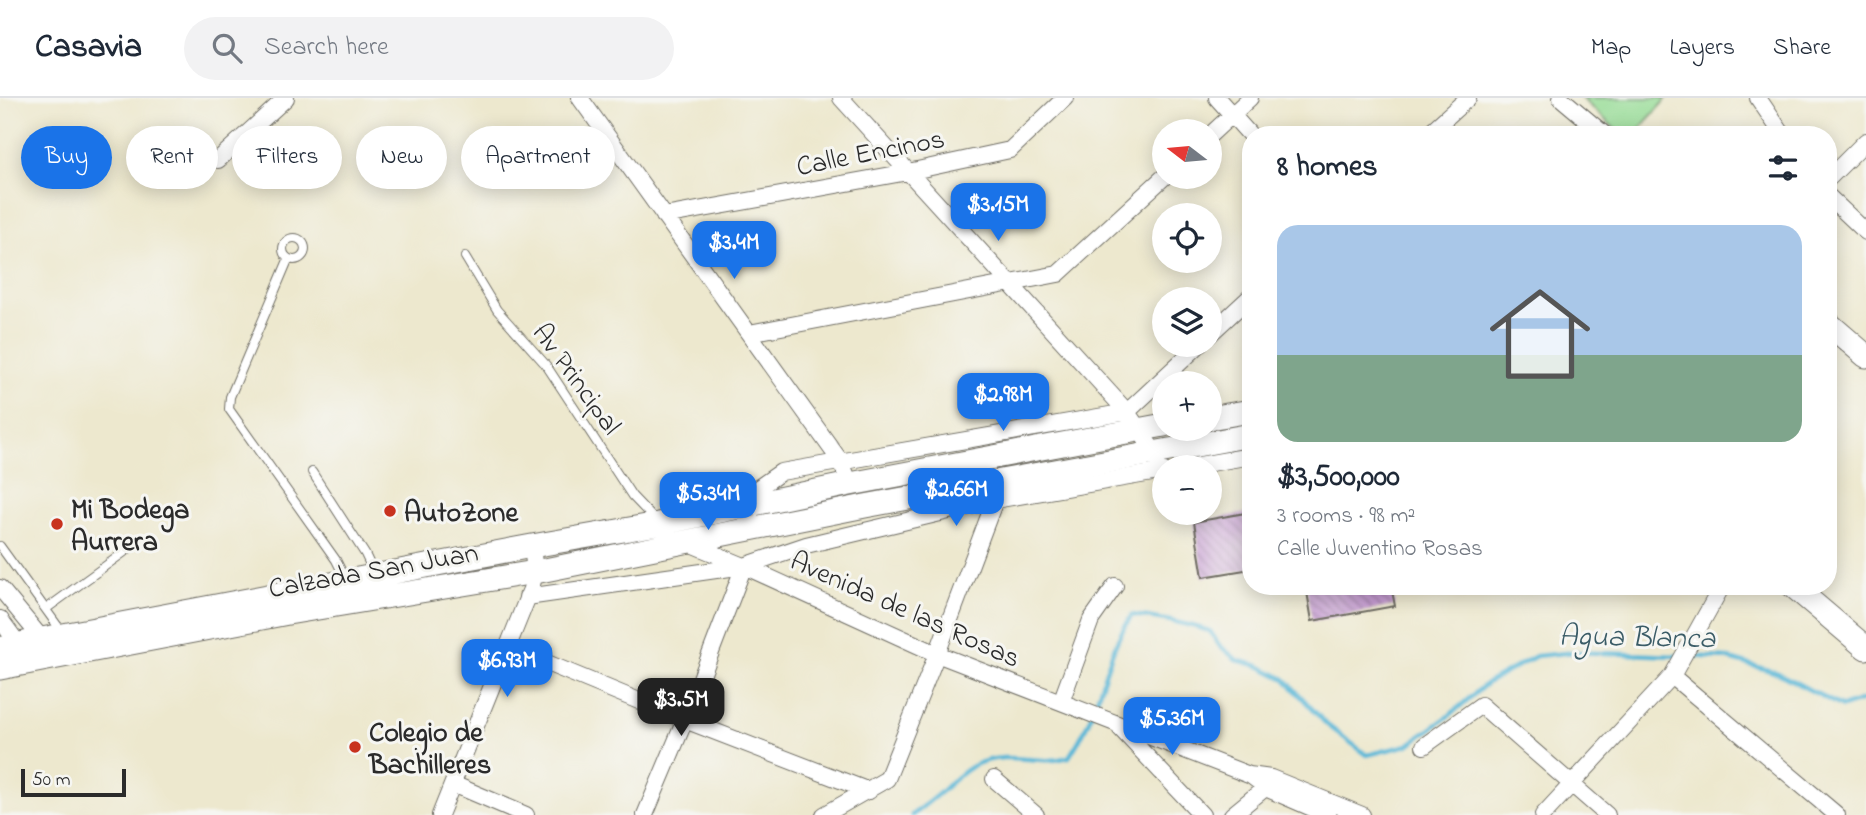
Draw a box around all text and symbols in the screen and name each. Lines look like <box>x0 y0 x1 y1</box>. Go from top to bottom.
search box <box>184 17 674 80</box>
text: Casavia <box>35 24 142 72</box>
icon: search <box>208 29 246 67</box>
text: Search here <box>264 29 389 67</box>
text: Map <box>1591 31 1631 66</box>
text: Layers <box>1669 31 1735 66</box>
text: Share <box>1773 31 1831 66</box>
north arrow <box>1152 119 1222 189</box>
map controls <box>1152 119 1222 525</box>
street label: Calle Encinos <box>793 120 948 189</box>
chip: Buy <box>21 126 112 189</box>
chip: Rent <box>126 126 218 189</box>
chip: Filters <box>232 126 342 189</box>
chip: New <box>356 126 447 189</box>
chip: Apartment <box>461 126 615 189</box>
text: 8 homes <box>1277 146 1378 190</box>
icon: filters <box>1764 149 1802 187</box>
pin: $3.15M <box>941 184 1055 243</box>
text: $3.15M <box>967 189 1029 222</box>
button: locate <box>1152 203 1222 273</box>
pin: $3.4M <box>685 222 783 281</box>
text: $3.4M <box>708 227 760 260</box>
icon: home <box>1477 271 1603 397</box>
button: layers <box>1152 287 1222 357</box>
street label: Av Principal <box>520 316 630 445</box>
button: + <box>1152 371 1222 441</box>
pin: $2.98M <box>946 374 1060 433</box>
text: $2.98M <box>973 379 1033 412</box>
button: − <box>1152 455 1222 525</box>
text: $3,500,000 <box>1277 456 1400 500</box>
pin: $2.66M <box>899 468 1013 528</box>
pin: $5.34M <box>651 472 765 532</box>
text: $2.66M <box>924 474 988 507</box>
text: $5.34M <box>676 478 740 511</box>
place label: Mi Bodega Aurrera <box>71 491 189 564</box>
place label: AutoZone <box>404 494 519 535</box>
text: 3 rooms · 98 m² <box>1277 500 1415 533</box>
marker: AutoZone <box>382 503 398 519</box>
marker: Mi Bodega Aurrera <box>49 516 65 532</box>
text: Calle Juventino Rosas <box>1277 533 1483 566</box>
street label: Calzada San Juan <box>265 534 482 611</box>
street label: Avenida de las Rosas <box>783 542 1026 680</box>
water label: Agua Blanca <box>1558 616 1716 662</box>
pin: $6.93M <box>450 640 564 699</box>
text: $6.93M <box>477 645 537 678</box>
pin: $3.5M <box>632 678 730 738</box>
text: $3.5M <box>653 684 709 717</box>
pin: $5.36M <box>1115 698 1229 757</box>
text: $5.36M <box>1139 703 1205 736</box>
place label: Colegio de Bachilleres <box>367 714 491 787</box>
marker: Colegio de Bachilleres <box>347 739 363 755</box>
scale bar <box>21 766 126 798</box>
text: 50 m <box>32 767 71 794</box>

